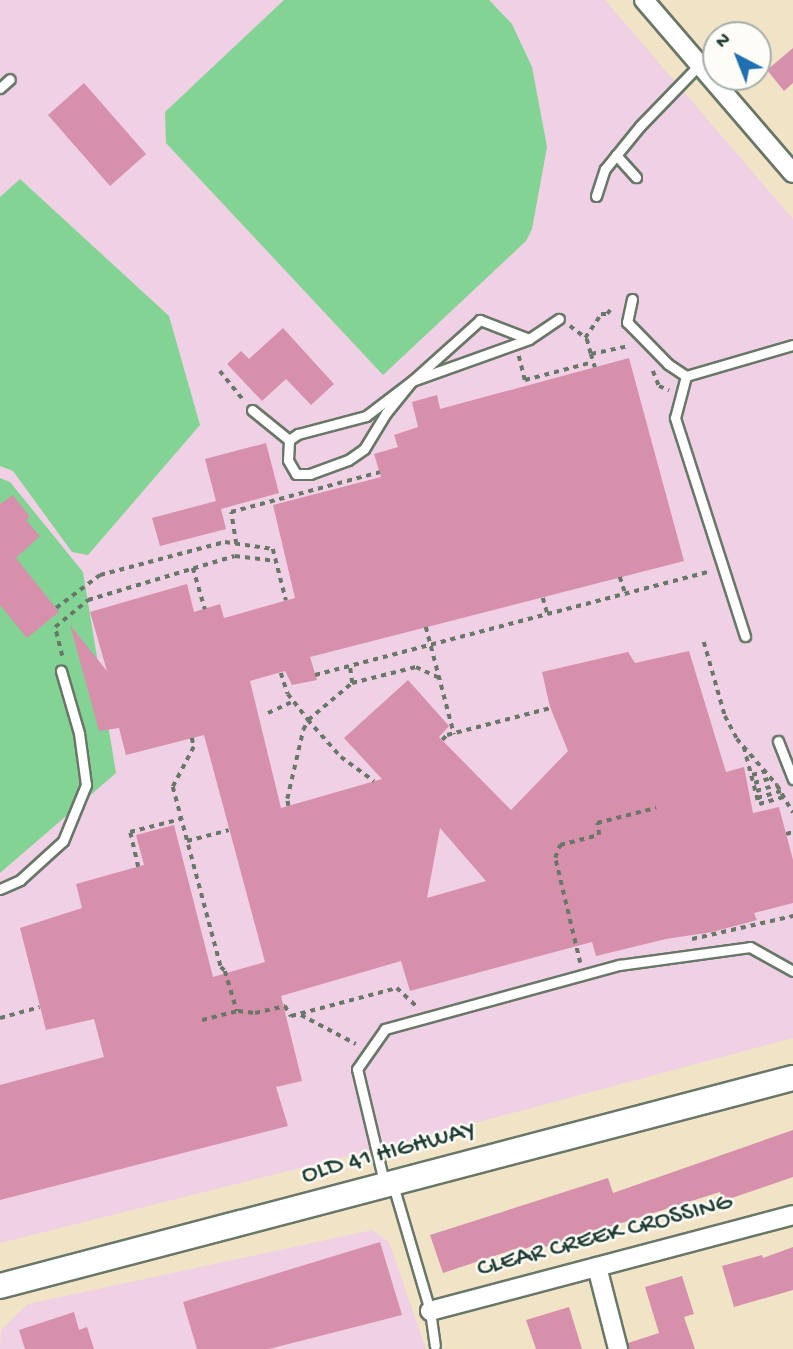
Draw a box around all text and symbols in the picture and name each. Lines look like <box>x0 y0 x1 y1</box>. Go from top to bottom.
north arrow <box>702 21 772 91</box>
text: N <box>712 29 736 54</box>
street label: OLD 41 HIGHWAY <box>298 1116 480 1192</box>
street label: CLEAR CREEK CROSSING <box>474 1188 736 1286</box>

